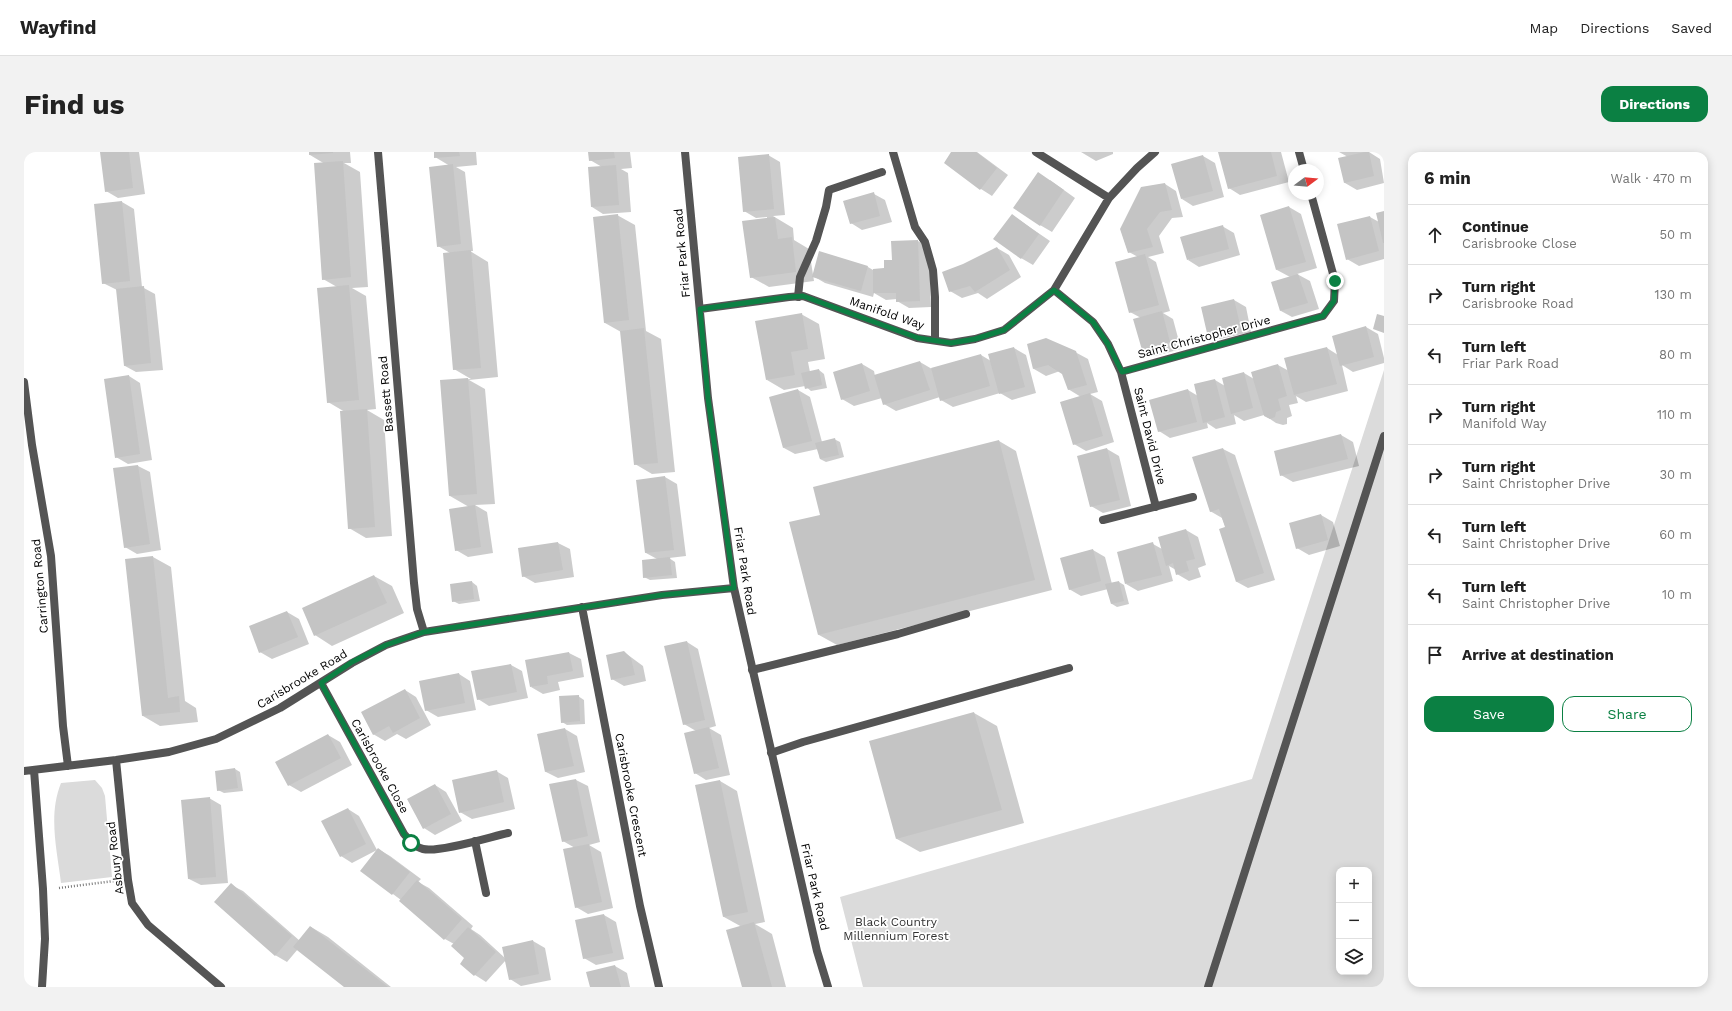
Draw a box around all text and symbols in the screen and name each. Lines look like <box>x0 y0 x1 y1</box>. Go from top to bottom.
text: Wayfind <box>20 16 96 39</box>
text: Map <box>1530 20 1558 36</box>
text: Directions <box>1580 20 1649 36</box>
text: Saved <box>1671 20 1712 36</box>
button: Directions <box>1601 86 1708 122</box>
text: Find us <box>24 88 124 121</box>
north arrow <box>1288 164 1324 200</box>
text: 6 min <box>1424 168 1471 188</box>
text: Walk · 470 m <box>1611 171 1692 186</box>
street label: Friar Park Road <box>671 208 693 298</box>
text: Continue <box>1462 218 1529 236</box>
icon: ahead <box>1424 224 1446 246</box>
text: 50 m <box>1660 227 1692 242</box>
text: Carisbrooke Close <box>1462 236 1577 251</box>
route end <box>1326 272 1344 290</box>
text: Turn right <box>1462 278 1535 296</box>
icon: right <box>1424 284 1446 306</box>
text: 130 m <box>1654 287 1692 302</box>
street label: Manifold Way <box>848 294 927 333</box>
text: Carisbrooke Road <box>1462 296 1574 311</box>
street label: Saint Christopher Drive <box>1136 313 1272 361</box>
text: Turn left <box>1462 338 1526 356</box>
icon: left <box>1424 344 1446 366</box>
text: 80 m <box>1659 347 1692 362</box>
street label: Bassett Road <box>376 355 396 433</box>
text: Friar Park Road <box>1462 356 1559 371</box>
street label: Saint David Drive <box>1131 386 1169 486</box>
text: Turn right <box>1462 398 1535 416</box>
icon: right <box>1424 404 1446 426</box>
text: 110 m <box>1657 407 1692 422</box>
text: Manifold Way <box>1462 416 1547 431</box>
text: Turn right <box>1462 458 1535 476</box>
icon: right <box>1424 464 1446 486</box>
text: 30 m <box>1660 467 1692 482</box>
text: Saint Christopher Drive <box>1462 476 1610 491</box>
text: Turn left <box>1462 518 1526 536</box>
icon: left <box>1424 524 1446 546</box>
street label: Friar Park Road <box>731 526 759 616</box>
text: 60 m <box>1659 527 1692 542</box>
text: Saint Christopher Drive <box>1462 536 1610 551</box>
street label: Carrington Road <box>29 538 51 634</box>
text: Turn left <box>1462 578 1526 596</box>
icon: left <box>1424 584 1446 606</box>
text: 10 m <box>1662 587 1692 602</box>
text: Saint Christopher Drive <box>1462 596 1610 611</box>
icon: arrive <box>1424 644 1446 666</box>
street label: Carisbrooke Road <box>254 646 350 712</box>
text: Arrive at destination <box>1462 646 1614 664</box>
button: Save <box>1424 696 1554 732</box>
button: Share <box>1562 696 1692 732</box>
street label: Carisbrooke Close <box>348 716 412 816</box>
street label: Carisbrooke Crescent <box>612 732 650 858</box>
street label: Asbury Road <box>104 821 126 895</box>
route start <box>402 834 420 852</box>
street label: Friar Park Road <box>798 842 832 932</box>
map controls <box>1336 867 1372 975</box>
button: + <box>1336 867 1372 903</box>
button: − <box>1336 903 1372 939</box>
park label: Black Country Millennium Forest <box>843 915 949 943</box>
button: layers <box>1336 939 1372 975</box>

